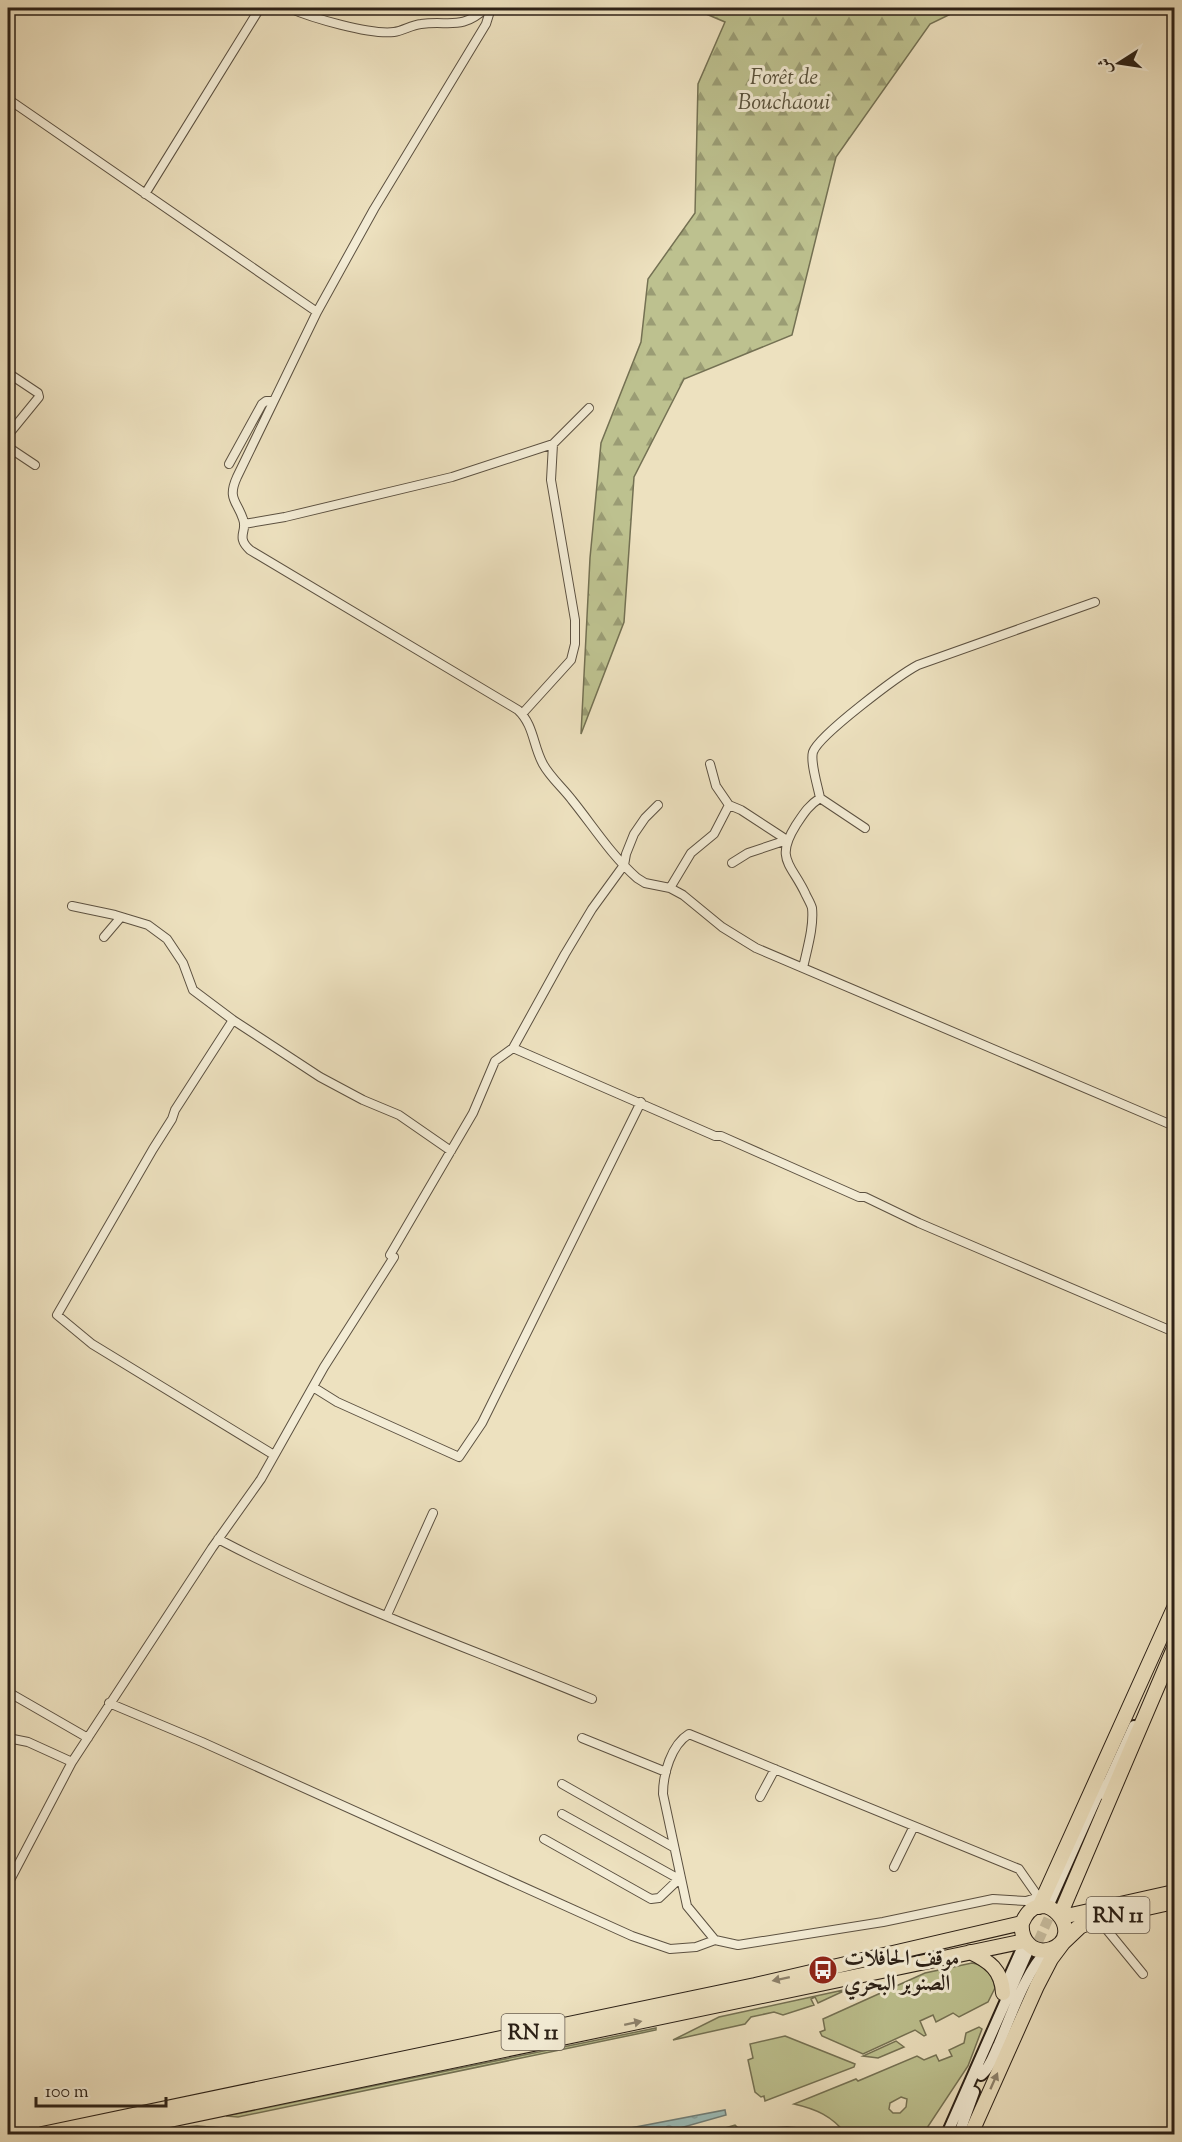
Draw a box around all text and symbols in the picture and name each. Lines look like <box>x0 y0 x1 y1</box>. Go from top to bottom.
north arrow <box>1089 33 1149 93</box>
text: ش <box>1094 55 1120 76</box>
park label: Forêt de Bouchaoui <box>738 63 830 120</box>
road number: RN 11 <box>1086 1897 1150 1933</box>
place label: موقف الحافلات الصنوبر البحري <box>844 1944 959 2001</box>
bus stop icon: موقف الحافلات الصنوبر البحري <box>807 1954 839 1986</box>
one-way arrow <box>772 1975 790 1985</box>
road number: RN 11 <box>502 2014 564 2050</box>
one-way arrow <box>623 2018 642 2027</box>
scale bar <box>36 2070 166 2108</box>
one-way arrow <box>990 2072 999 2090</box>
text: 100 m <box>45 2080 89 2106</box>

